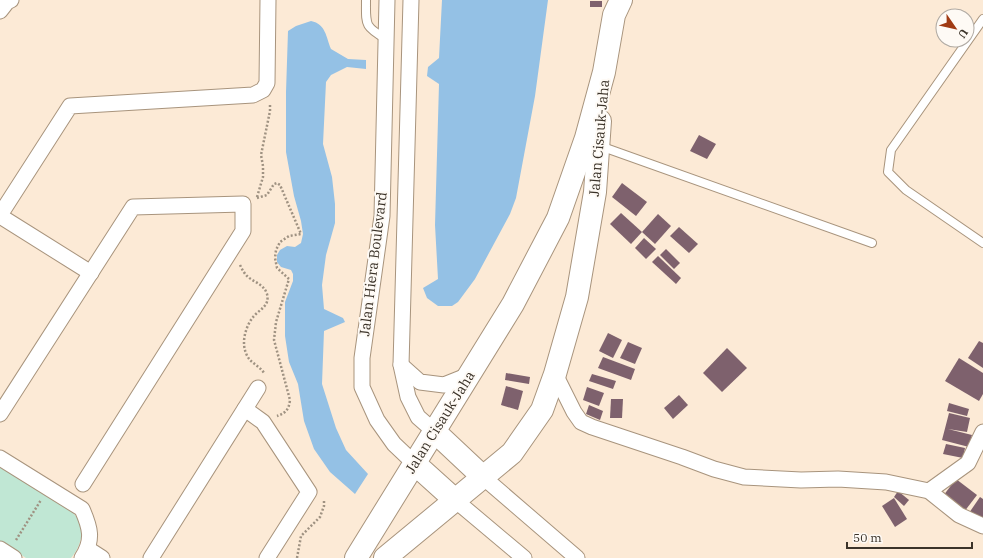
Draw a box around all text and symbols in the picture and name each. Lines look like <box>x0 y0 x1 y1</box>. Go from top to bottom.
north arrow <box>935 8 975 48</box>
text: U <box>955 26 971 41</box>
street label: Jalan Cisauk-Jaha <box>585 78 613 197</box>
street label: Jalan Hiera Boulevard <box>355 190 391 337</box>
street label: Jalan Cisauk-Jaha <box>401 367 479 477</box>
scale bar <box>847 524 972 550</box>
text: 50 m <box>853 530 882 545</box>

